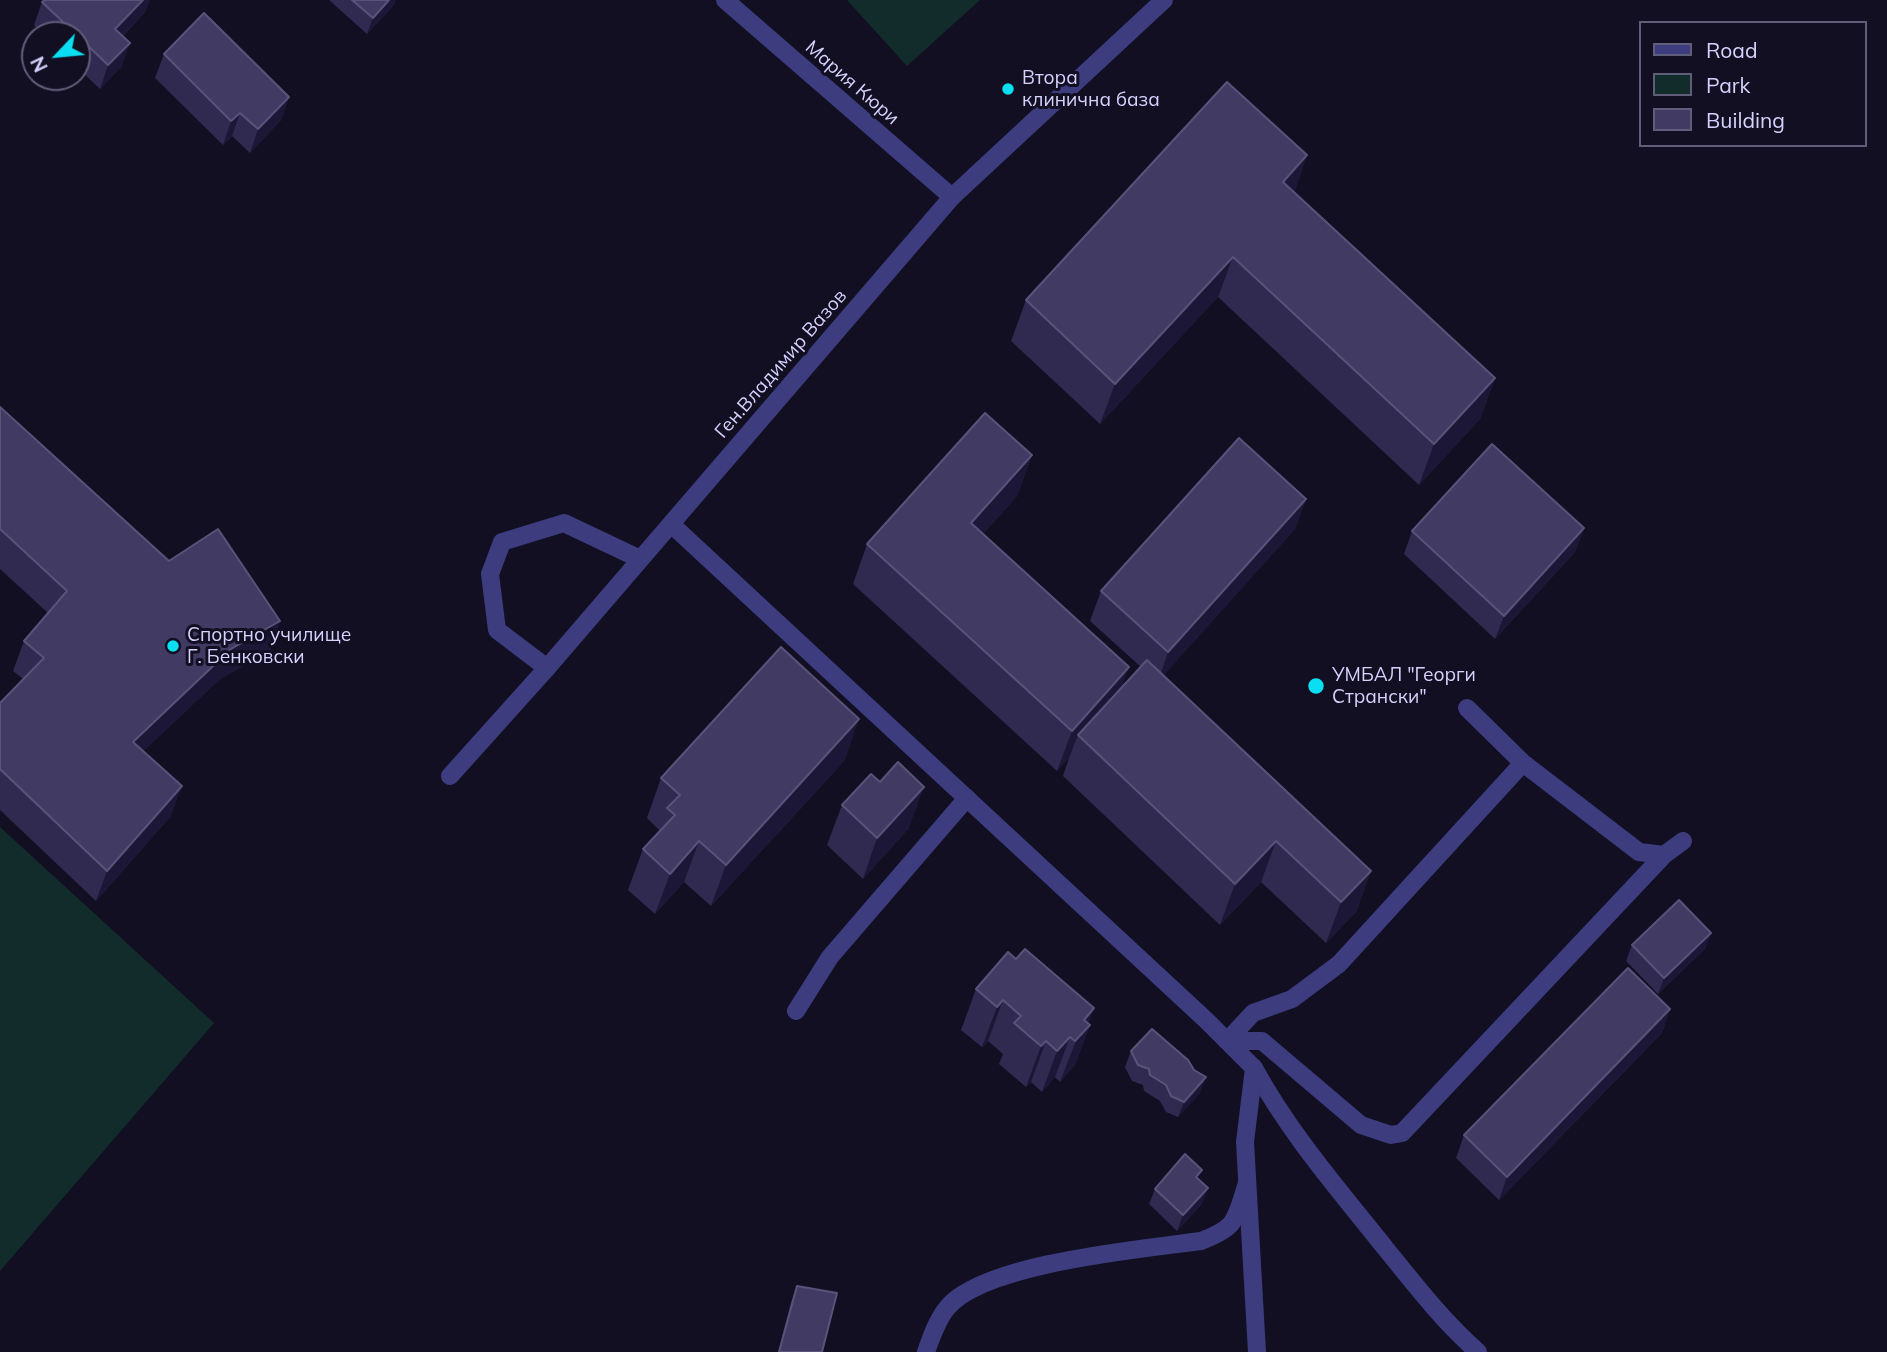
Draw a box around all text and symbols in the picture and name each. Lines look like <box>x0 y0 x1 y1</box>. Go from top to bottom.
north arrow <box>21 21 91 91</box>
legend <box>1638 21 1866 147</box>
street label: Мария Кюри <box>801 36 903 130</box>
text: Road <box>1706 37 1757 63</box>
text: N <box>25 53 53 76</box>
place label: Втора клинична база <box>1022 67 1160 111</box>
text: Park <box>1706 72 1750 98</box>
marker: Втора клинична база <box>1000 81 1016 97</box>
text: Building <box>1706 107 1785 133</box>
street label: Ген.Владимир Вазов <box>710 285 852 443</box>
place label: Спортно училище Г. Бенковски <box>187 624 351 668</box>
marker: Спортно училище Г. Бенковски <box>165 638 181 654</box>
place label: УМБАЛ "Георги Странски" <box>1332 664 1476 708</box>
marker: УМБАЛ "Георги Странски" <box>1306 676 1326 696</box>

